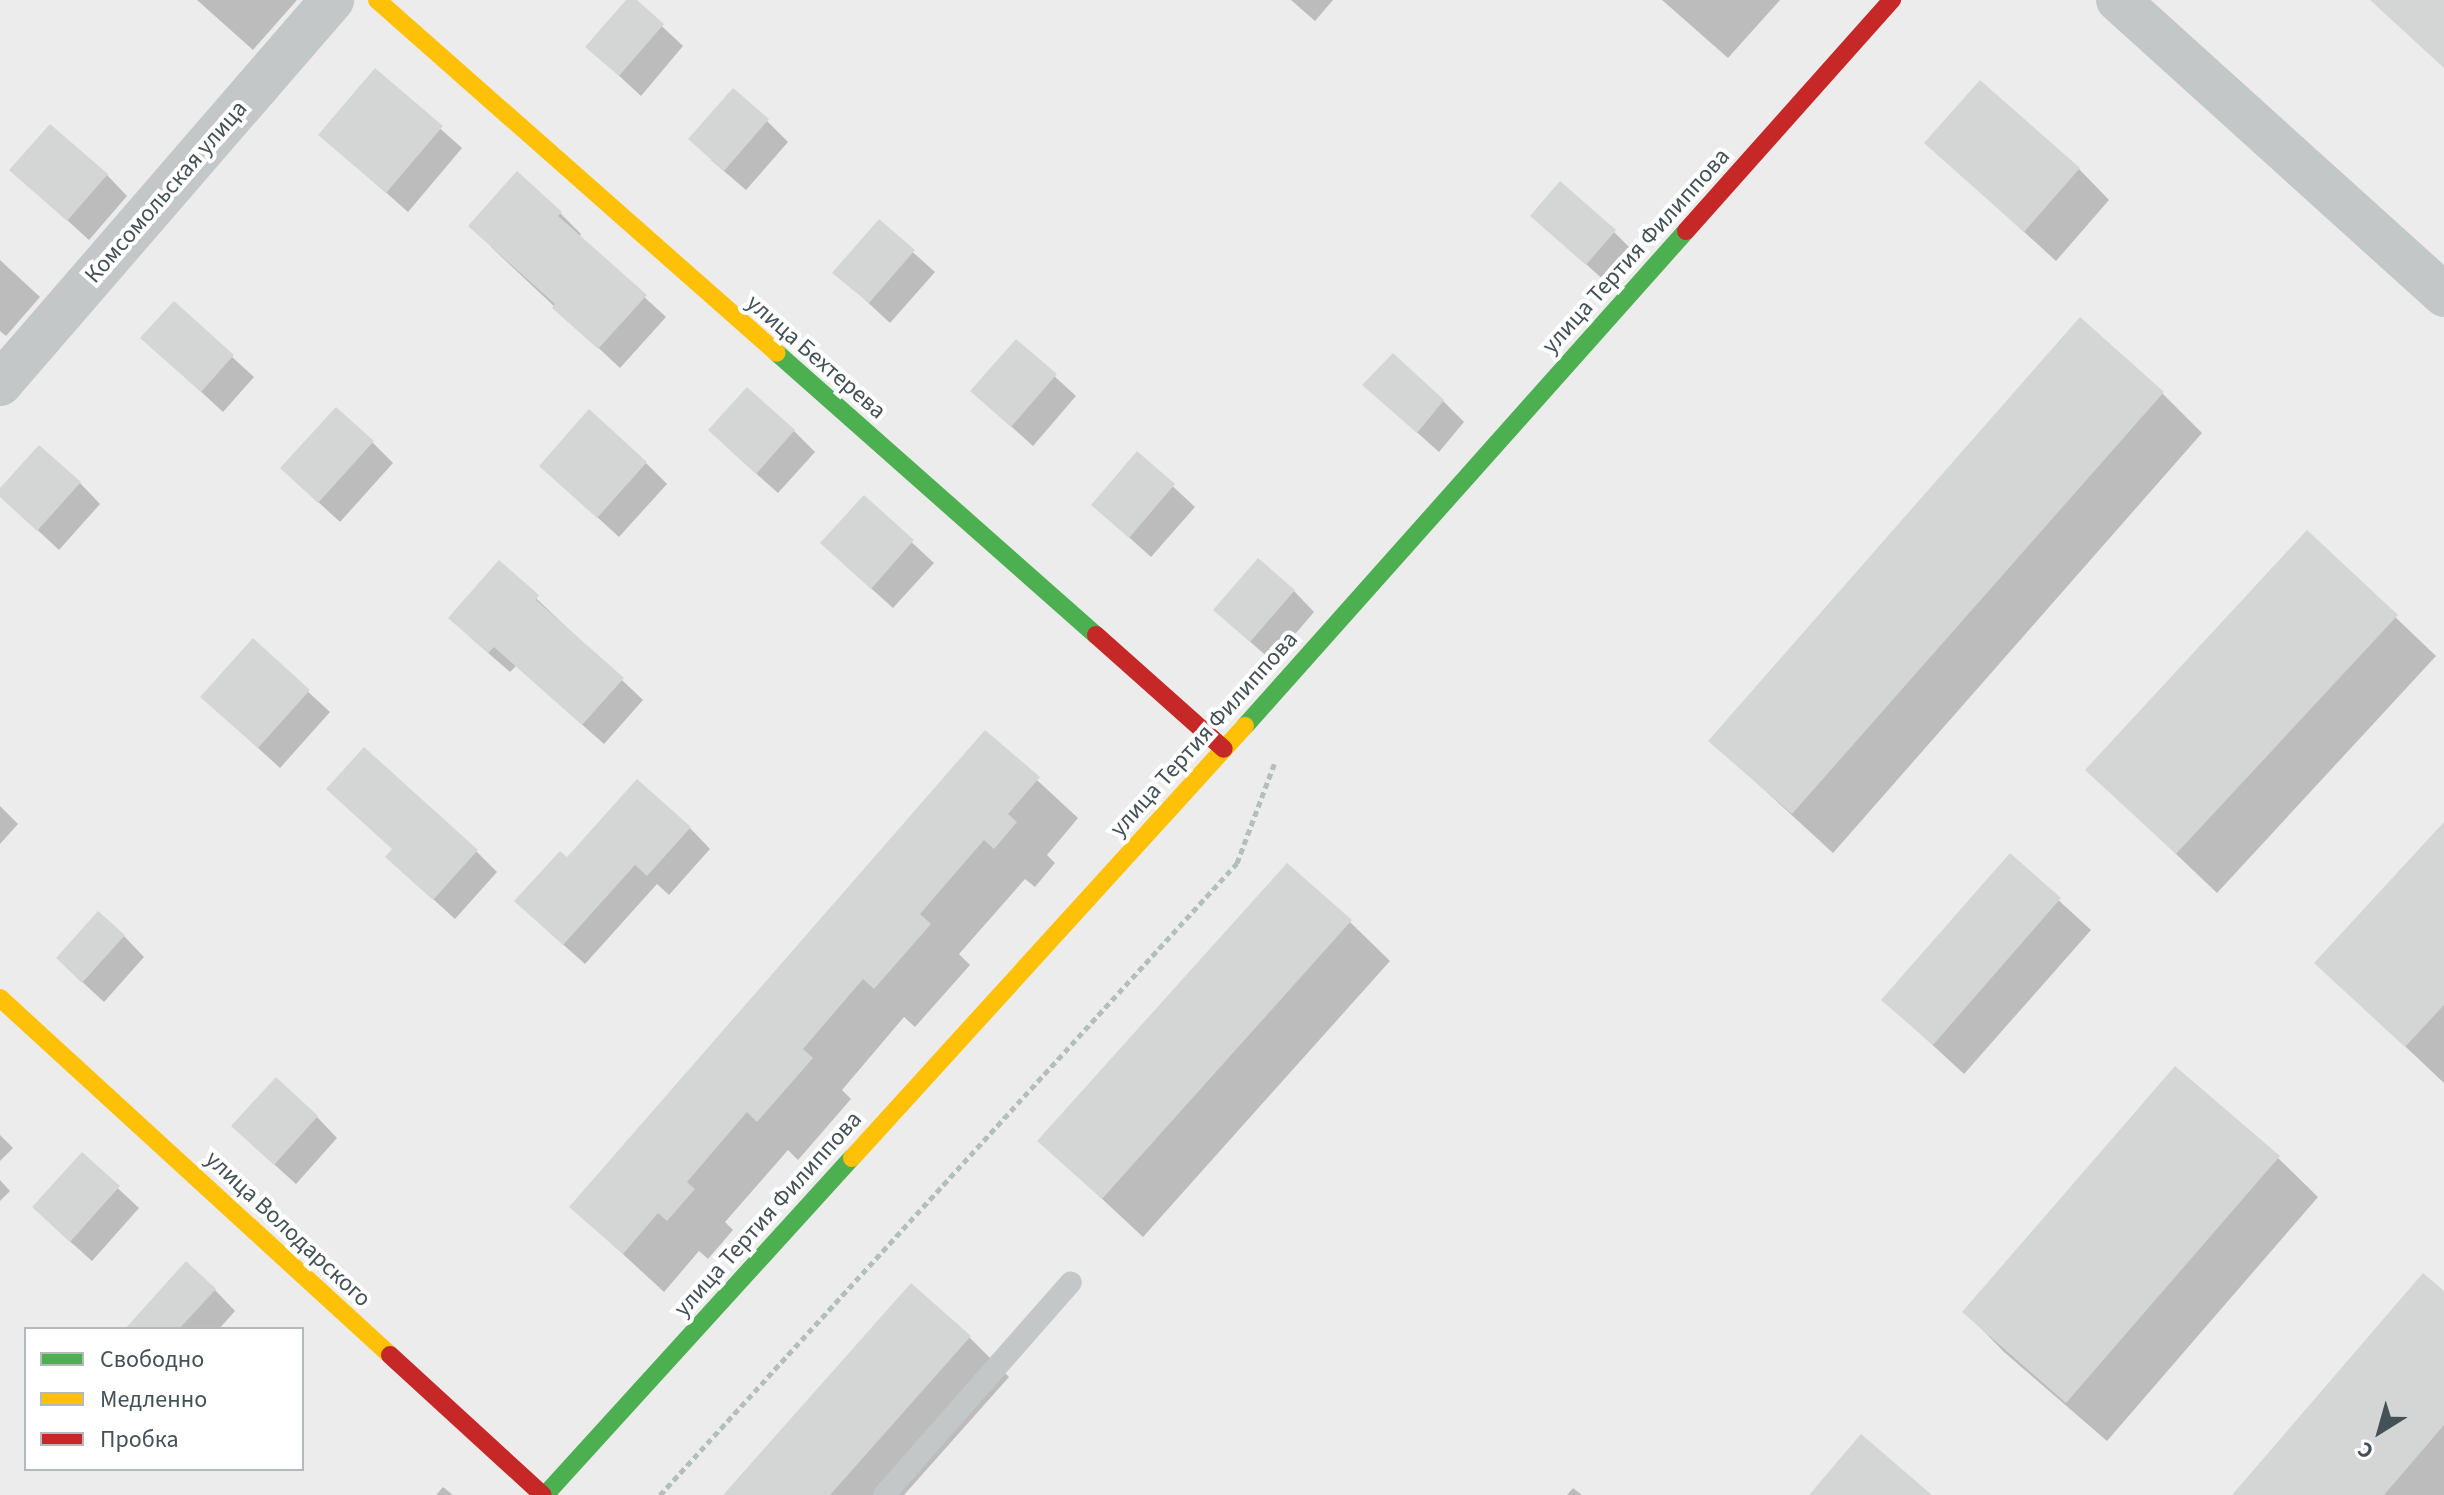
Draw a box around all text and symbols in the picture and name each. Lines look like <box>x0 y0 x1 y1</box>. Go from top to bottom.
street label: Комсомольская улица <box>79 95 253 289</box>
street label: улица Тертия Филиппова <box>1536 142 1736 360</box>
street label: улица Бехтерева <box>740 289 892 425</box>
street label: улица Тертия Филиппова <box>1104 625 1304 843</box>
street label: улица Тертия Филиппова <box>668 1105 868 1323</box>
street label: улица Володарского <box>199 1145 377 1313</box>
legend <box>24 1327 304 1471</box>
text: Свободно <box>100 1342 204 1377</box>
text: Медленно <box>100 1382 207 1417</box>
north arrow <box>2340 1391 2420 1471</box>
text: Пробка <box>100 1422 179 1457</box>
text: С <box>2351 1434 2380 1467</box>

